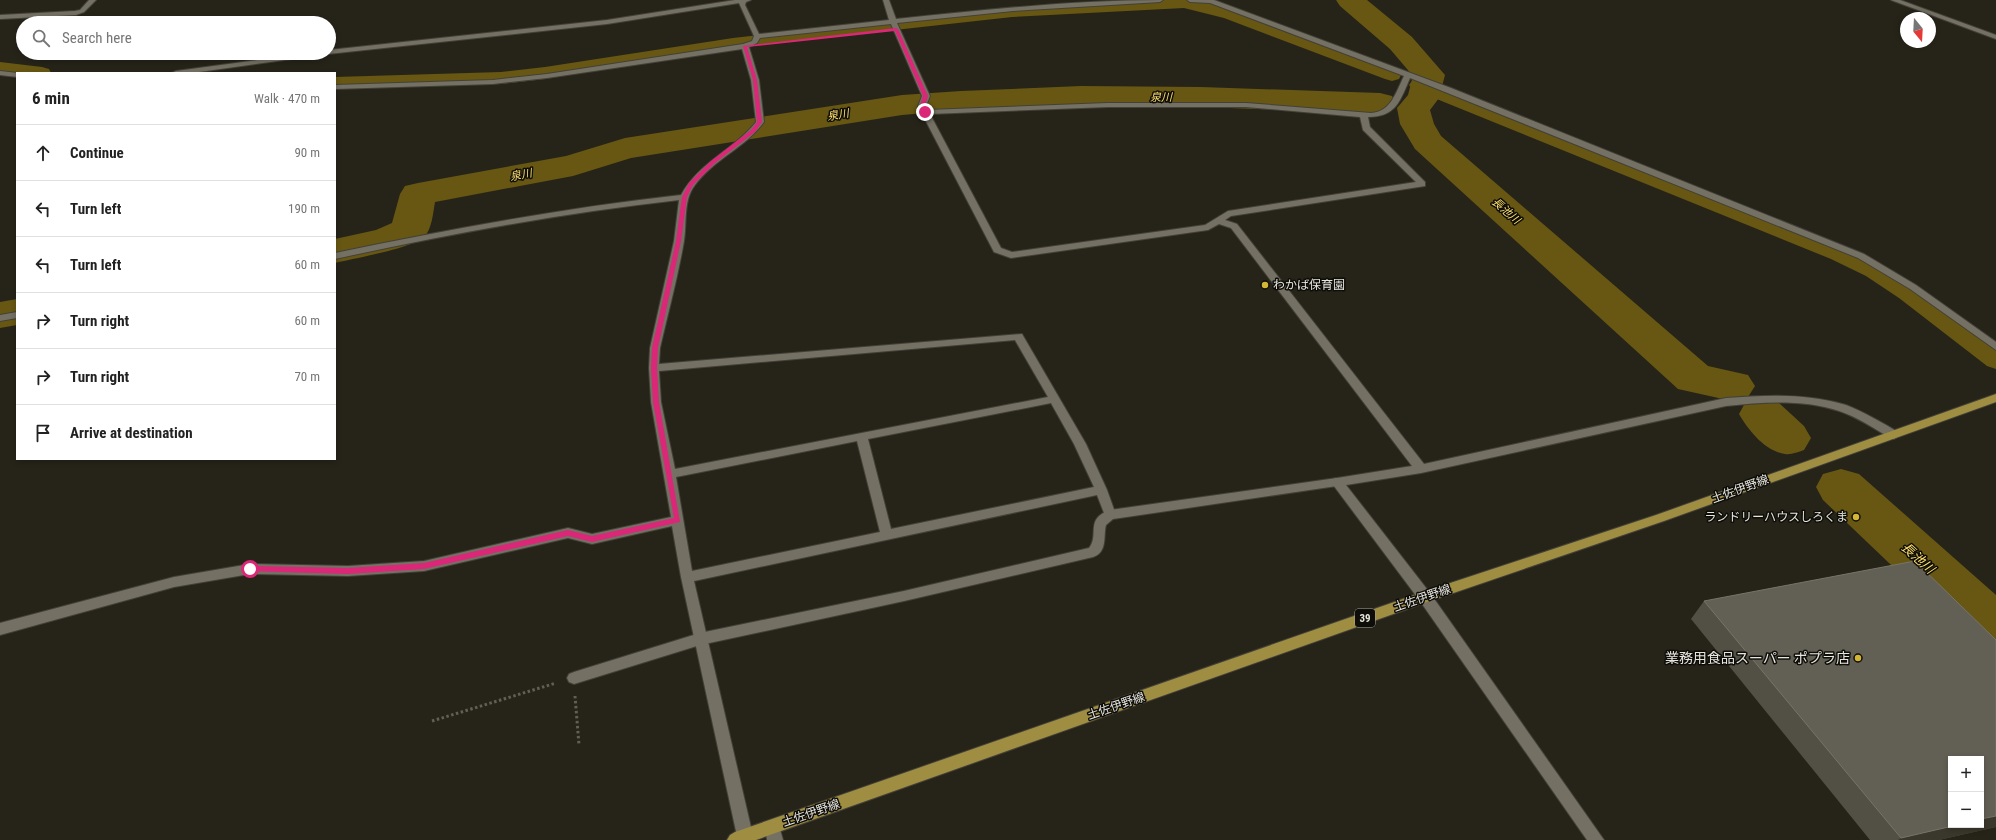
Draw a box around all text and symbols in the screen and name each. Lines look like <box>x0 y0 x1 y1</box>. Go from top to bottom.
north arrow <box>1900 12 1936 48</box>
search box <box>16 16 336 60</box>
icon: search <box>30 27 52 49</box>
text: Search here <box>62 29 132 47</box>
text: 6 min <box>32 88 70 108</box>
text: Walk · 470 m <box>254 91 320 106</box>
water label: 泉川 <box>1150 91 1173 104</box>
route end <box>916 103 934 121</box>
water label: 泉川 <box>826 107 851 123</box>
icon: ahead <box>32 142 54 164</box>
text: Continue <box>70 144 124 162</box>
text: 90 m <box>294 145 320 160</box>
water label: 泉川 <box>509 166 534 183</box>
water label: 長池川 <box>1489 195 1523 227</box>
icon: left <box>32 198 54 220</box>
text: Turn left <box>70 200 121 218</box>
text: 190 m <box>288 201 320 216</box>
icon: left <box>32 254 54 276</box>
text: Turn left <box>70 256 121 274</box>
text: 60 m <box>294 257 320 272</box>
place label: わかば保育園 <box>1273 278 1345 292</box>
marker: わかば保育園 <box>1260 280 1270 290</box>
icon: right <box>32 310 54 332</box>
text: Turn right <box>70 312 129 330</box>
text: 60 m <box>294 313 320 328</box>
icon: right <box>32 366 54 388</box>
text: Turn right <box>70 368 129 386</box>
text: 70 m <box>294 369 320 384</box>
icon: arrive <box>32 422 54 444</box>
text: Arrive at destination <box>70 424 193 442</box>
street label: 土佐伊野線 <box>1709 472 1771 506</box>
place label: ランドリーハウスしろくま <box>1704 510 1848 524</box>
marker: ランドリーハウスしろくま <box>1851 512 1861 522</box>
water label: 長池川 <box>1898 539 1939 578</box>
route start <box>241 560 259 578</box>
street label: 土佐伊野線 <box>1391 582 1453 614</box>
road number: 39 <box>1355 609 1375 627</box>
place label: 業務用食品スーパー ポプラ店 <box>1665 650 1850 666</box>
marker: 業務用食品スーパー ポプラ店 <box>1853 653 1863 663</box>
street label: 土佐伊野線 <box>1085 690 1147 722</box>
map controls <box>1948 756 1984 828</box>
button: + <box>1948 756 1984 792</box>
button: − <box>1948 792 1984 828</box>
street label: 土佐伊野線 <box>780 797 842 829</box>

